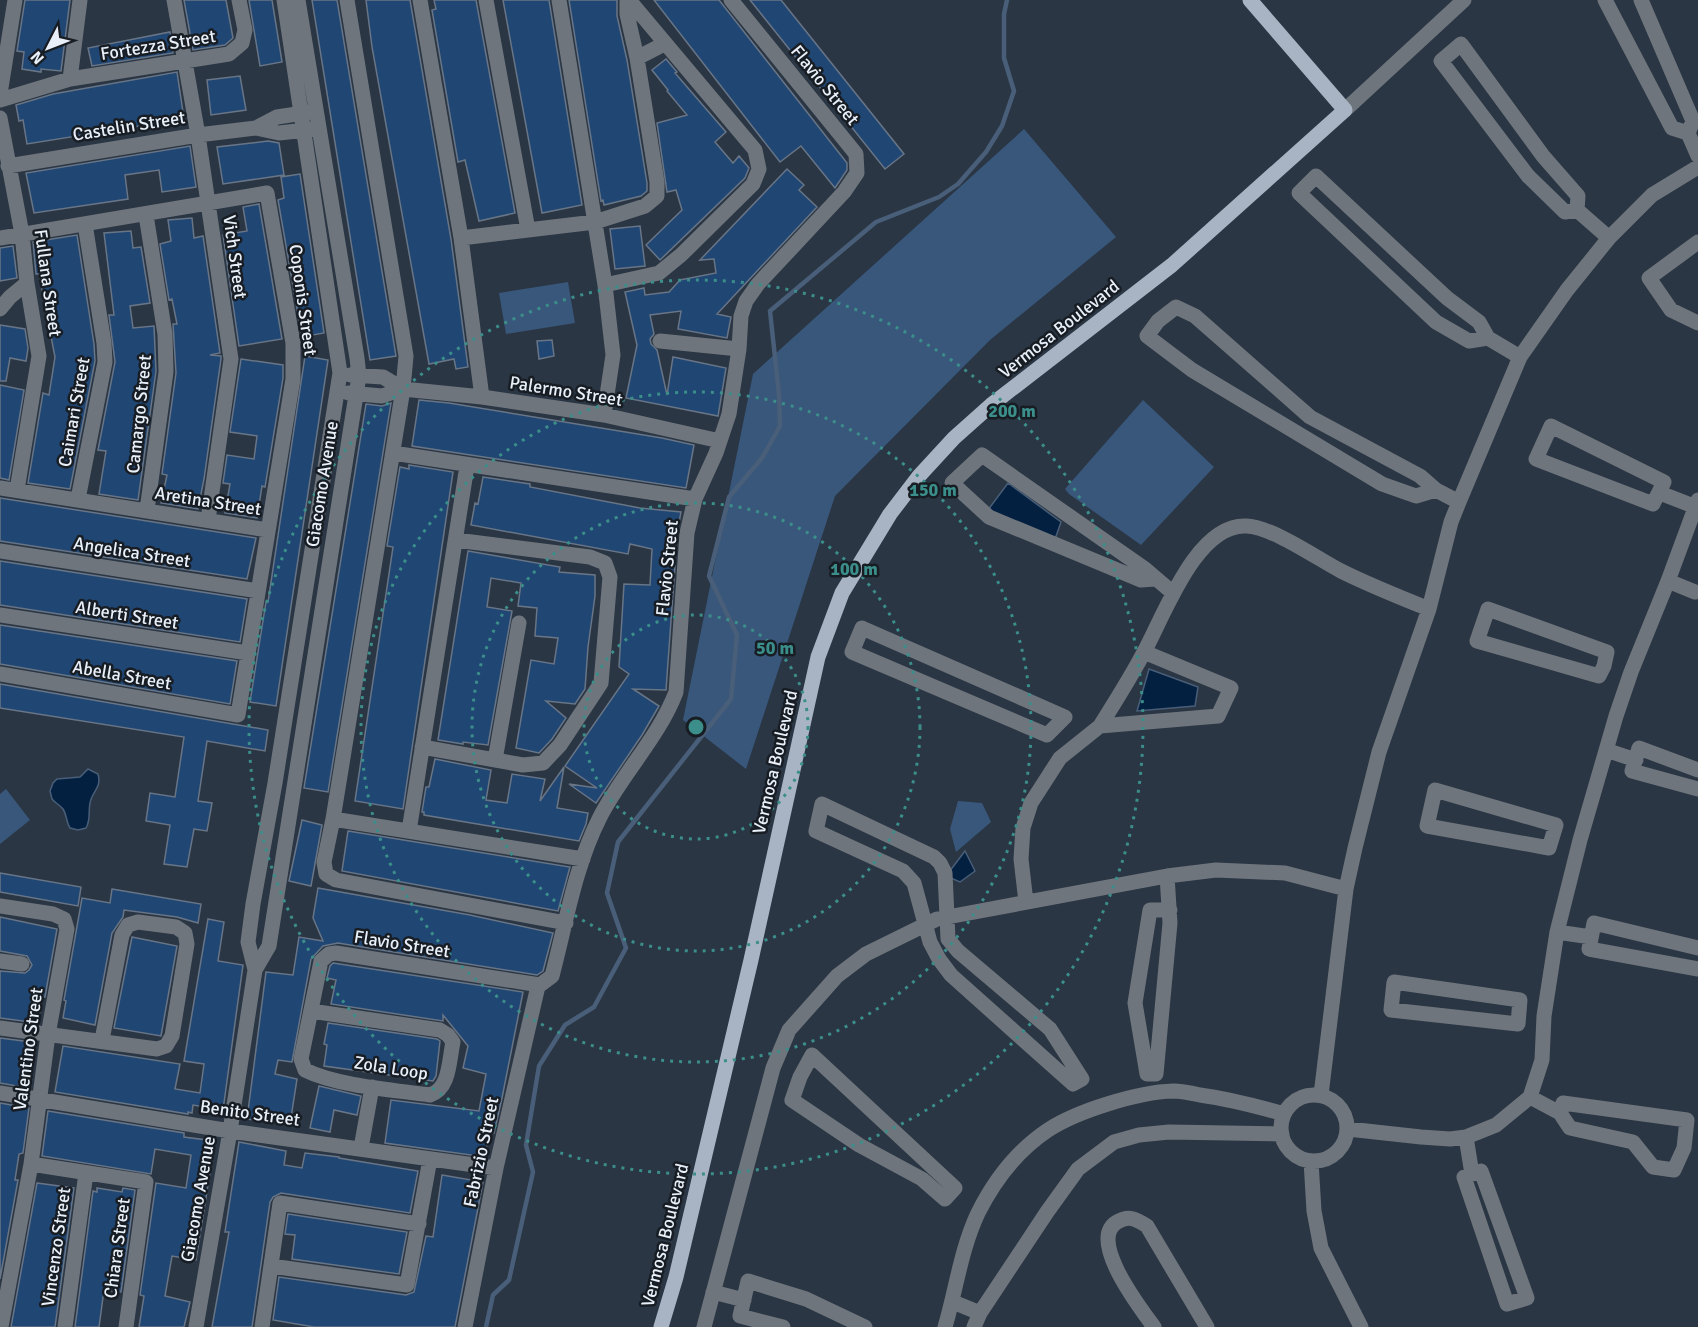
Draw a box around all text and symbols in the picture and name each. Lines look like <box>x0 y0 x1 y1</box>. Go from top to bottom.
north arrow <box>18 18 78 78</box>
street label: Fortezza Street <box>99 25 217 65</box>
street label: Flavio Street <box>786 41 864 129</box>
text: N <box>26 47 49 68</box>
street label: Castelin Street <box>71 106 187 146</box>
street label: Vich Street <box>218 214 252 300</box>
street label: Fullana Street <box>30 228 66 338</box>
street label: Coponis Street <box>284 243 322 357</box>
street label: Vermosa Boulevard <box>994 275 1124 383</box>
street label: Camargo Street <box>122 353 156 475</box>
street label: Caimari Street <box>54 355 94 469</box>
street label: Palermo Street <box>508 371 624 411</box>
text: 200 m <box>988 400 1036 422</box>
street label: Giacomo Avenue <box>301 419 343 549</box>
text: 150 m <box>909 479 957 501</box>
street label: Aretina Street <box>153 482 263 520</box>
street label: Flavio Street <box>651 519 683 617</box>
street label: Angelica Street <box>72 532 192 572</box>
text: 100 m <box>830 558 878 580</box>
street label: Alberti Street <box>74 596 180 634</box>
text: 50 m <box>756 637 794 659</box>
street label: Abella Street <box>71 655 173 695</box>
street label: Vermosa Boulevard <box>748 688 802 836</box>
centre of rings <box>686 717 706 737</box>
street label: Flavio Street <box>353 926 451 962</box>
street label: Valentino Street <box>8 986 48 1112</box>
street label: Zola Loop <box>352 1051 430 1085</box>
street label: Benito Street <box>199 1095 301 1131</box>
street label: Fabrizio Street <box>459 1095 503 1209</box>
street label: Giacomo Avenue <box>176 1134 220 1264</box>
street label: Vermosa Boulevard <box>637 1161 693 1309</box>
street label: Vincenzo Street <box>37 1186 75 1308</box>
street label: Chiara Street <box>99 1196 135 1300</box>

